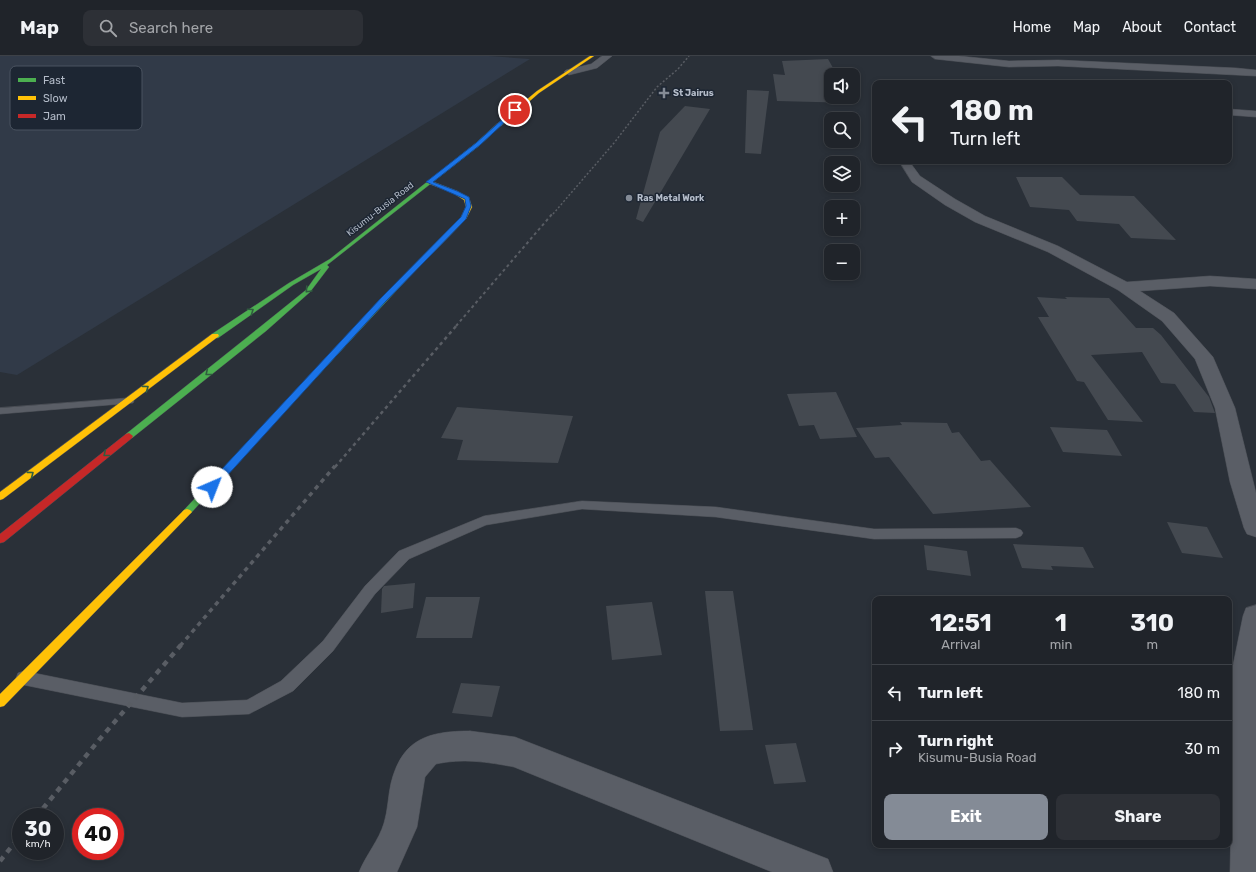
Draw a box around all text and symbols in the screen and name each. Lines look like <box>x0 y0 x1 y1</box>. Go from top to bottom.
search box <box>83 10 363 46</box>
text: Map <box>20 16 59 39</box>
icon: search <box>97 17 119 39</box>
text: Search here <box>129 19 213 37</box>
text: Home <box>1013 19 1051 36</box>
text: Map <box>1073 19 1100 36</box>
text: About <box>1122 19 1162 36</box>
text: Contact <box>1184 19 1236 36</box>
legend <box>10 66 142 130</box>
map controls <box>824 68 860 280</box>
button: sound <box>824 68 860 104</box>
text: Fast <box>43 74 66 87</box>
marker: St Jairus <box>658 87 670 99</box>
place label: St Jairus <box>673 88 714 98</box>
text: Slow <box>43 92 68 105</box>
pin <box>498 93 532 127</box>
text: 180 m <box>950 94 1034 127</box>
icon: left <box>884 96 936 148</box>
icon: arrive <box>504 99 526 121</box>
text: Jam <box>43 110 66 123</box>
button: search <box>824 112 860 148</box>
text: Turn left <box>950 128 1020 150</box>
button: layers <box>824 156 860 192</box>
street label: Kisumu-Busia Road <box>345 180 415 238</box>
marker: Ras Metal Work <box>624 193 634 203</box>
place label: Ras Metal Work <box>637 193 705 203</box>
button: + <box>824 200 860 236</box>
button: − <box>824 244 860 280</box>
one-way arrow <box>305 285 313 293</box>
one-way arrow <box>247 309 254 316</box>
one-way arrow <box>205 368 212 375</box>
one-way arrow <box>142 385 149 392</box>
one-way arrow <box>104 450 111 457</box>
position arrow <box>191 466 233 508</box>
one-way arrow <box>27 471 34 478</box>
text: 12:51 <box>930 609 992 637</box>
text: 1 <box>1055 609 1067 637</box>
text: 310 <box>1130 609 1174 637</box>
text: Arrival <box>941 637 980 652</box>
text: min <box>1050 637 1072 652</box>
text: m <box>1146 637 1158 652</box>
icon: left <box>884 682 906 704</box>
text: Turn left <box>918 684 983 702</box>
text: 180 m <box>1178 684 1220 702</box>
text: Turn right <box>918 732 993 750</box>
icon: right <box>884 738 906 760</box>
text: 30 m <box>1184 740 1220 758</box>
text: Kisumu-Busia Road <box>918 750 1036 765</box>
button: Exit <box>884 794 1048 840</box>
button: Share <box>1056 794 1220 840</box>
speed limit sign: 40 <box>72 808 124 860</box>
text: 30 <box>25 817 51 841</box>
text: km/h <box>26 838 50 850</box>

